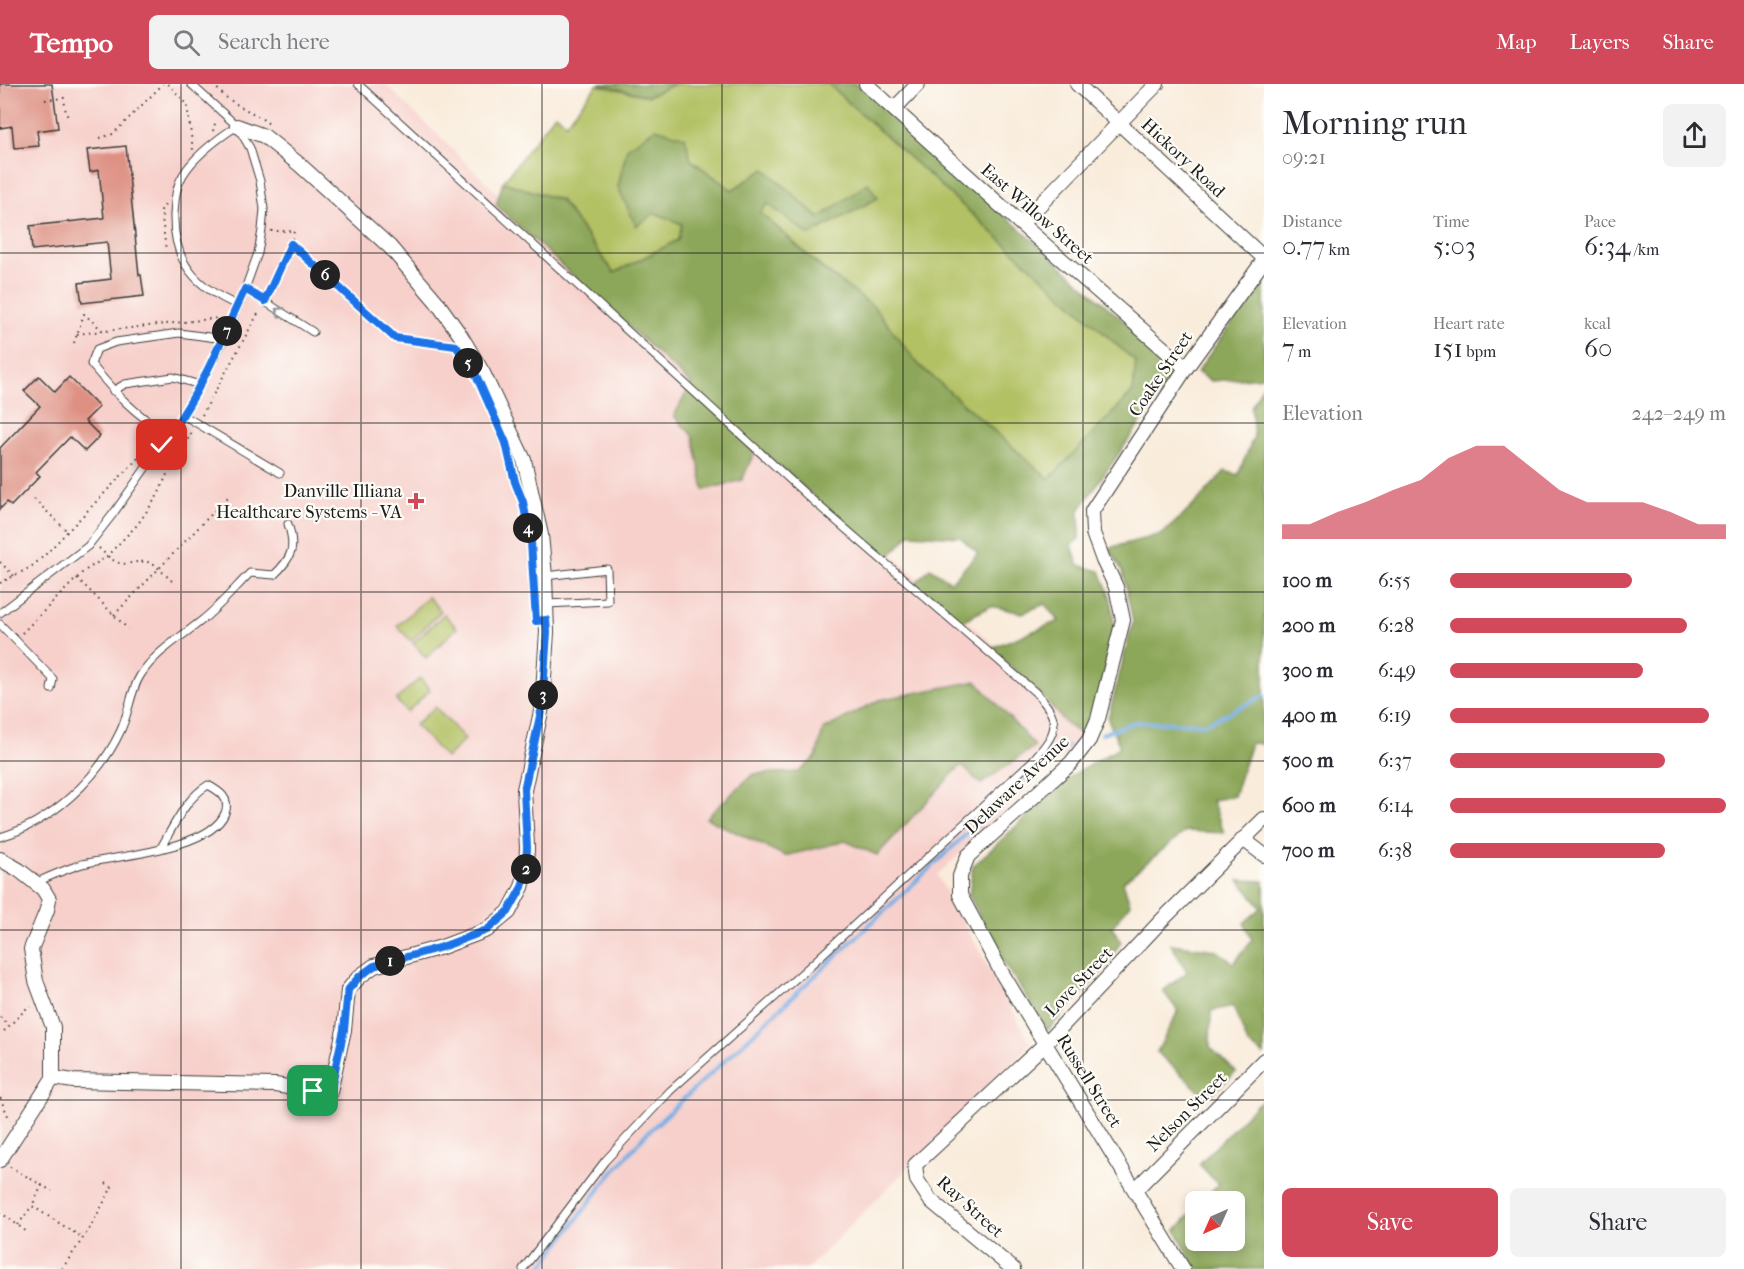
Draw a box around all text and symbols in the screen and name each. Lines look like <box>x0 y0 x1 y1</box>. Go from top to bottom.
search box <box>149 15 569 69</box>
text: Tempo <box>30 26 113 59</box>
icon: search <box>170 26 203 59</box>
text: Search here <box>218 29 330 55</box>
text: Map <box>1496 30 1537 54</box>
text: Layers <box>1570 30 1629 54</box>
text: Share <box>1662 30 1714 54</box>
text: Morning run <box>1282 104 1467 143</box>
button: share <box>1663 104 1726 167</box>
street label: Hickory Road <box>1137 114 1229 202</box>
text: 09:21 <box>1282 146 1326 169</box>
street label: East Willow Street <box>976 159 1098 269</box>
text: Distance <box>1282 212 1342 231</box>
text: Time <box>1433 212 1469 231</box>
text: Pace <box>1584 212 1616 231</box>
text: 0.77 <box>1282 231 1325 262</box>
text: 5:03 <box>1433 231 1476 262</box>
text: 6:34 <box>1584 231 1630 262</box>
text: km <box>1325 240 1350 259</box>
text: /km <box>1630 240 1659 259</box>
pin: 6 <box>310 260 340 290</box>
text: 6 <box>321 265 329 284</box>
one-way arrow <box>275 306 285 318</box>
text: Elevation <box>1282 314 1347 333</box>
text: Heart rate <box>1433 314 1505 333</box>
text: kcal <box>1584 314 1611 333</box>
pin: 7 <box>212 316 242 346</box>
text: 7 <box>223 321 231 340</box>
street label: Coake Street <box>1125 327 1198 421</box>
text: 7 <box>1282 333 1295 364</box>
text: 151 <box>1433 333 1463 364</box>
text: 60 <box>1584 333 1612 364</box>
text: m <box>1295 342 1311 361</box>
text: bpm <box>1463 342 1496 361</box>
pin: 5 <box>453 348 483 378</box>
text: 5 <box>465 353 471 372</box>
text: Elevation <box>1282 402 1363 425</box>
text: 242–249 m <box>1631 402 1726 425</box>
pin <box>136 419 187 470</box>
icon: check <box>145 428 178 461</box>
place label: Danville Illiana Healthcare Systems - VA <box>216 481 403 523</box>
marker: Danville Illiana Healthcare Systems - VA <box>407 492 425 510</box>
pin: 4 <box>513 513 543 543</box>
text: 4 <box>523 518 533 537</box>
text: 100 m <box>1282 569 1332 592</box>
text: 6:55 <box>1378 569 1411 592</box>
text: 200 m <box>1282 614 1335 637</box>
text: 6:28 <box>1378 614 1414 637</box>
text: 300 m <box>1282 659 1333 682</box>
text: 6:49 <box>1378 659 1416 682</box>
pin: 3 <box>528 680 558 710</box>
text: 3 <box>540 685 546 704</box>
text: 400 m <box>1282 704 1337 727</box>
text: 6:19 <box>1378 704 1411 727</box>
street label: Delaware Avenue <box>960 731 1074 839</box>
text: 500 m <box>1282 749 1334 772</box>
text: 6:37 <box>1378 749 1412 772</box>
text: 600 m <box>1282 794 1336 817</box>
text: 6:14 <box>1378 794 1413 817</box>
text: 700 m <box>1282 839 1335 862</box>
text: 6:38 <box>1378 839 1412 862</box>
pin: 2 <box>511 854 541 884</box>
text: 2 <box>522 859 530 878</box>
street label: Love Street <box>1041 942 1118 1021</box>
pin: 1 <box>375 946 405 976</box>
text: 1 <box>387 951 393 970</box>
street label: Russell Street <box>1052 1030 1126 1132</box>
pin <box>287 1065 338 1116</box>
street label: Nelson Street <box>1143 1067 1232 1156</box>
icon: arrive <box>296 1074 329 1107</box>
street label: Ray Street <box>932 1172 1008 1243</box>
button: Save <box>1282 1188 1498 1257</box>
button: Share <box>1510 1188 1726 1257</box>
north arrow <box>1185 1191 1245 1251</box>
map controls <box>1185 1191 1245 1251</box>

